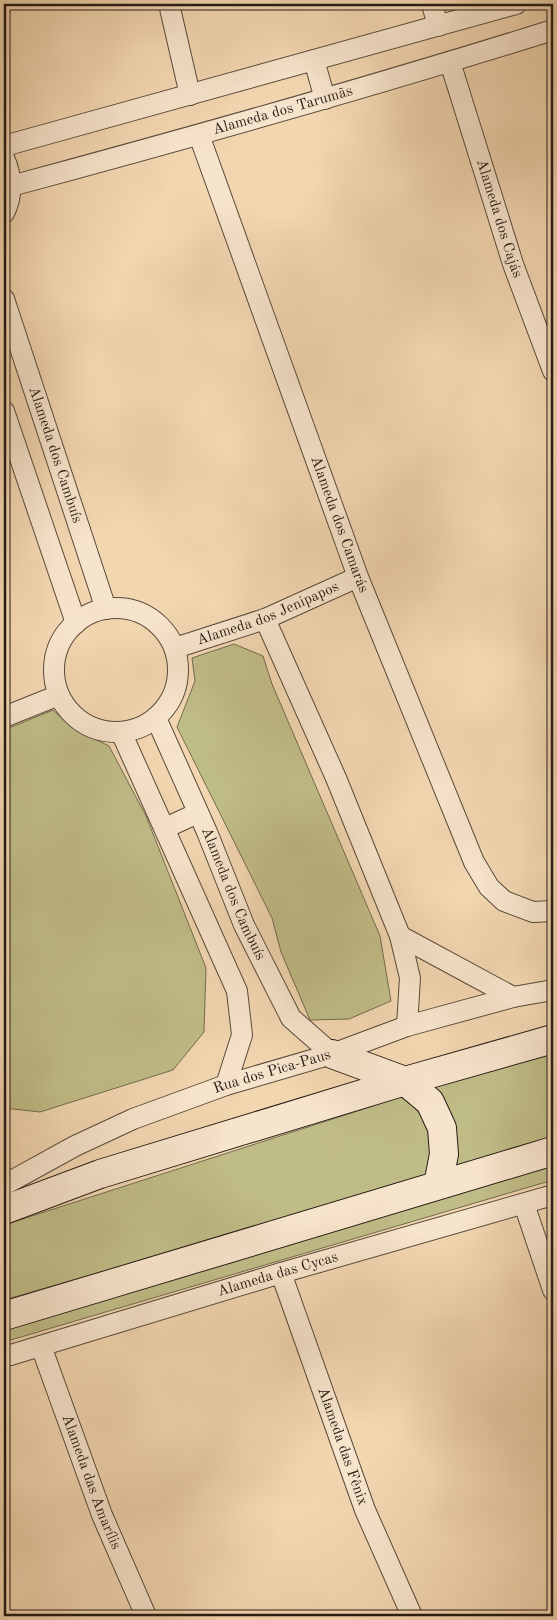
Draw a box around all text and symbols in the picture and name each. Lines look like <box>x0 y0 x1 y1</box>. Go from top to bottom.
street label: Alameda dos Tarumãs <box>211 83 354 138</box>
street label: Alameda dos Cajás <box>473 157 525 280</box>
street label: Alameda dos Cambuís <box>26 385 85 525</box>
street label: Alameda dos Camarás <box>308 454 371 595</box>
street label: Alameda dos Jenipapos <box>195 579 341 648</box>
street label: Alameda dos Cambuís <box>198 825 268 963</box>
street label: Rua dos Pica-Paus <box>211 1047 333 1096</box>
street label: Alameda das Cycas <box>216 1250 340 1299</box>
street label: Alameda das Fênix <box>315 1385 370 1508</box>
street label: Alameda das Amarílis <box>59 1413 124 1552</box>

